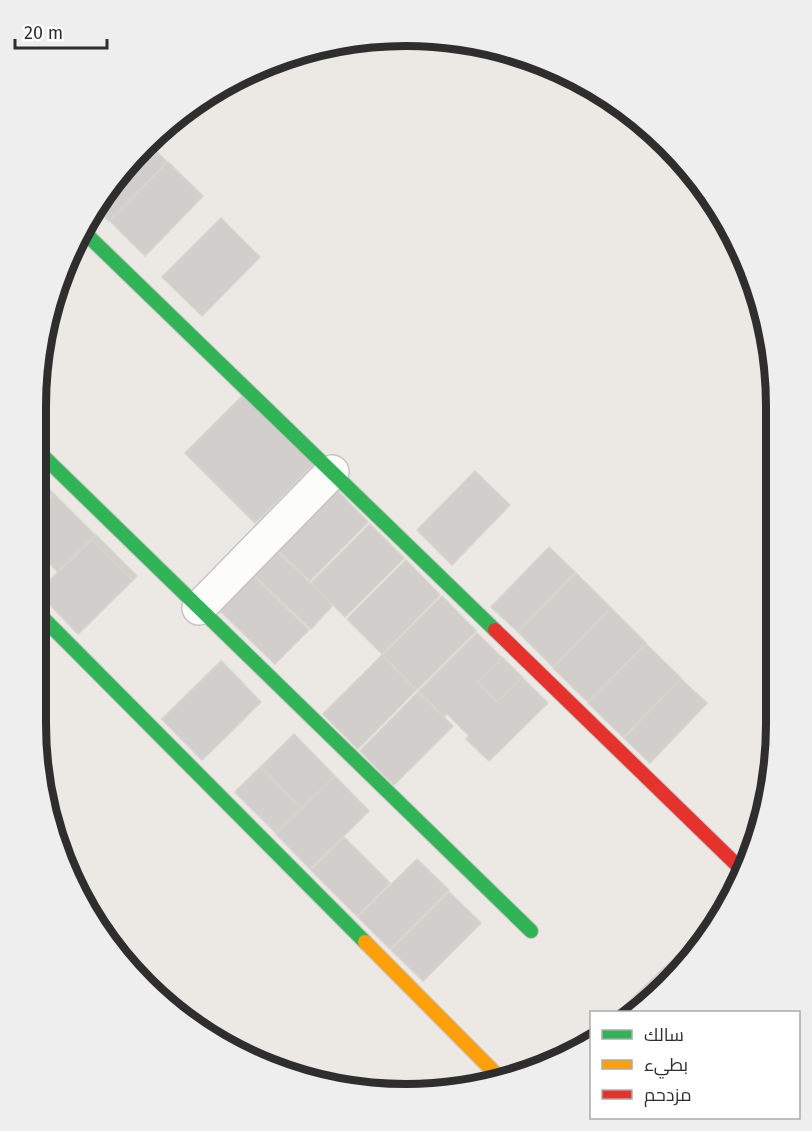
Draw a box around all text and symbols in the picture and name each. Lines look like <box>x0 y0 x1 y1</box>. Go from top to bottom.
scale bar <box>15 12 106 50</box>
text: 20 m <box>24 22 63 44</box>
legend <box>590 1011 800 1119</box>
text: سالك <box>644 1024 684 1046</box>
text: بطيء <box>644 1054 688 1079</box>
text: مزدحم <box>644 1084 692 1107</box>

